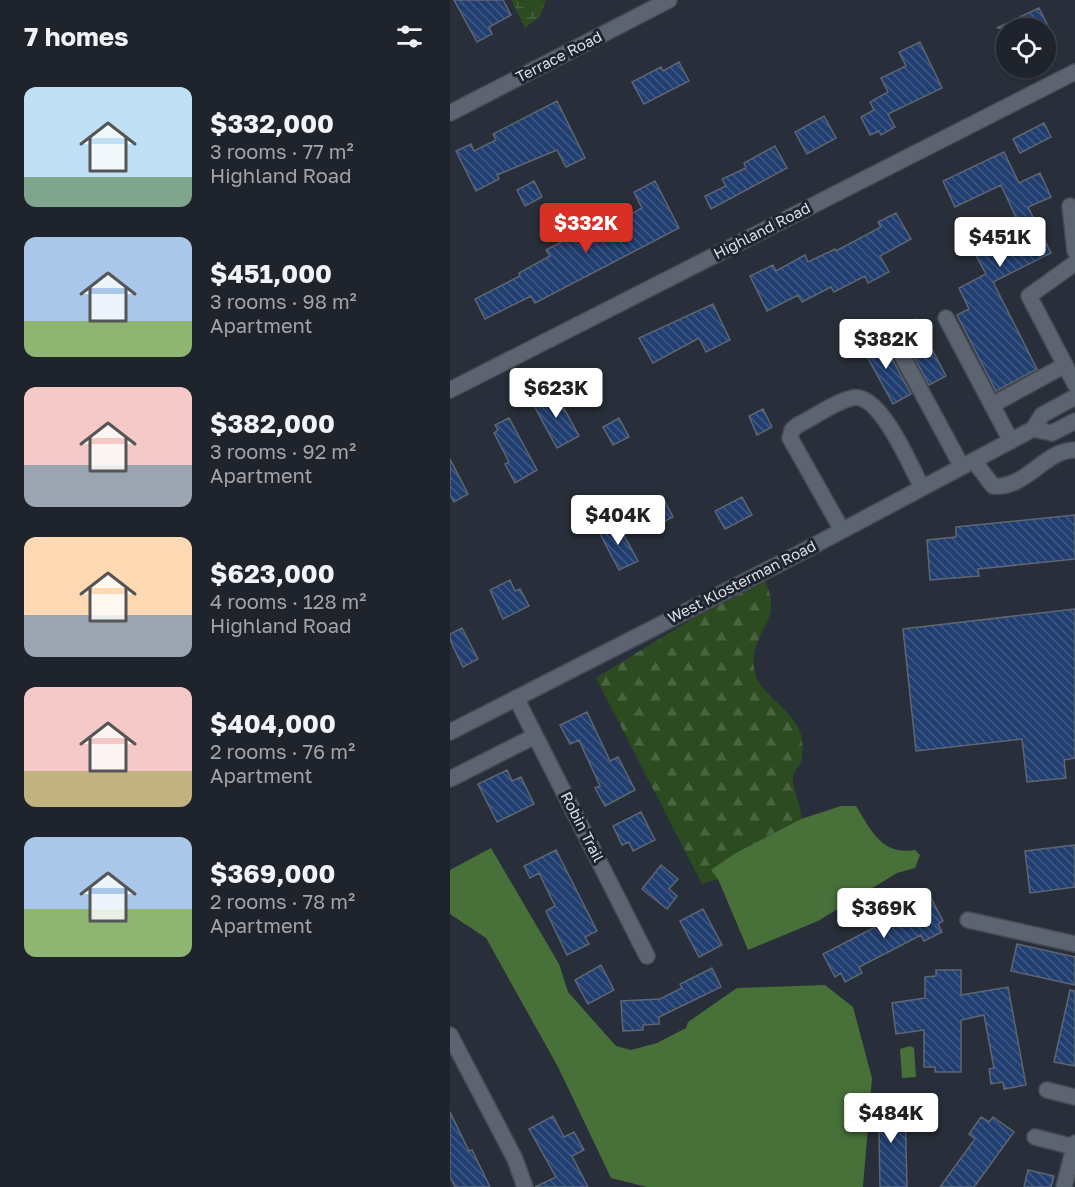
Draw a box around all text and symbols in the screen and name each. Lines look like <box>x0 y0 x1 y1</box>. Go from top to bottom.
map controls <box>996 18 1056 78</box>
button: locate <box>996 18 1056 78</box>
icon: filters <box>393 20 426 53</box>
text: 7 homes <box>24 21 129 52</box>
street label: Terrace Road <box>513 27 605 85</box>
text: $332,000 <box>210 108 334 139</box>
icon: home <box>72 111 144 183</box>
text: 3 rooms · 77 m² <box>210 139 354 163</box>
text: Highland Road <box>210 163 351 187</box>
street label: Highland Road <box>710 198 813 262</box>
pin: $332K <box>544 203 628 254</box>
text: $332K <box>554 210 618 234</box>
pin: $451K <box>958 217 1042 268</box>
text: $451K <box>969 224 1031 248</box>
text: $451,000 <box>210 258 332 289</box>
icon: home <box>72 261 144 333</box>
text: 3 rooms · 98 m² <box>210 289 357 313</box>
text: Apartment <box>210 313 313 337</box>
pin: $382K <box>844 319 928 370</box>
text: $382K <box>853 326 919 350</box>
pin: $623K <box>514 368 598 419</box>
text: $623K <box>524 375 589 399</box>
text: $382,000 <box>210 408 335 439</box>
icon: home <box>72 411 144 483</box>
text: 3 rooms · 92 m² <box>210 439 356 463</box>
text: Apartment <box>210 463 313 487</box>
pin: $404K <box>576 495 660 546</box>
text: $404K <box>585 502 651 526</box>
street label: West Klosterman Road <box>664 536 819 626</box>
text: $623,000 <box>210 558 335 589</box>
icon: home <box>72 561 144 633</box>
text: 4 rooms · 128 m² <box>210 589 367 613</box>
text: Highland Road <box>210 613 351 637</box>
text: $404,000 <box>210 708 336 739</box>
icon: home <box>72 711 144 783</box>
text: 2 rooms · 76 m² <box>210 739 355 763</box>
text: Apartment <box>210 763 313 787</box>
street label: Robin Trail <box>558 789 608 865</box>
text: $369,000 <box>210 858 335 889</box>
icon: home <box>72 861 144 933</box>
pin: $369K <box>842 888 926 939</box>
text: 2 rooms · 78 m² <box>210 889 355 913</box>
text: $369K <box>851 895 917 919</box>
text: Apartment <box>210 913 313 937</box>
pin: $484K <box>849 1093 933 1144</box>
text: $484K <box>858 1100 924 1124</box>

